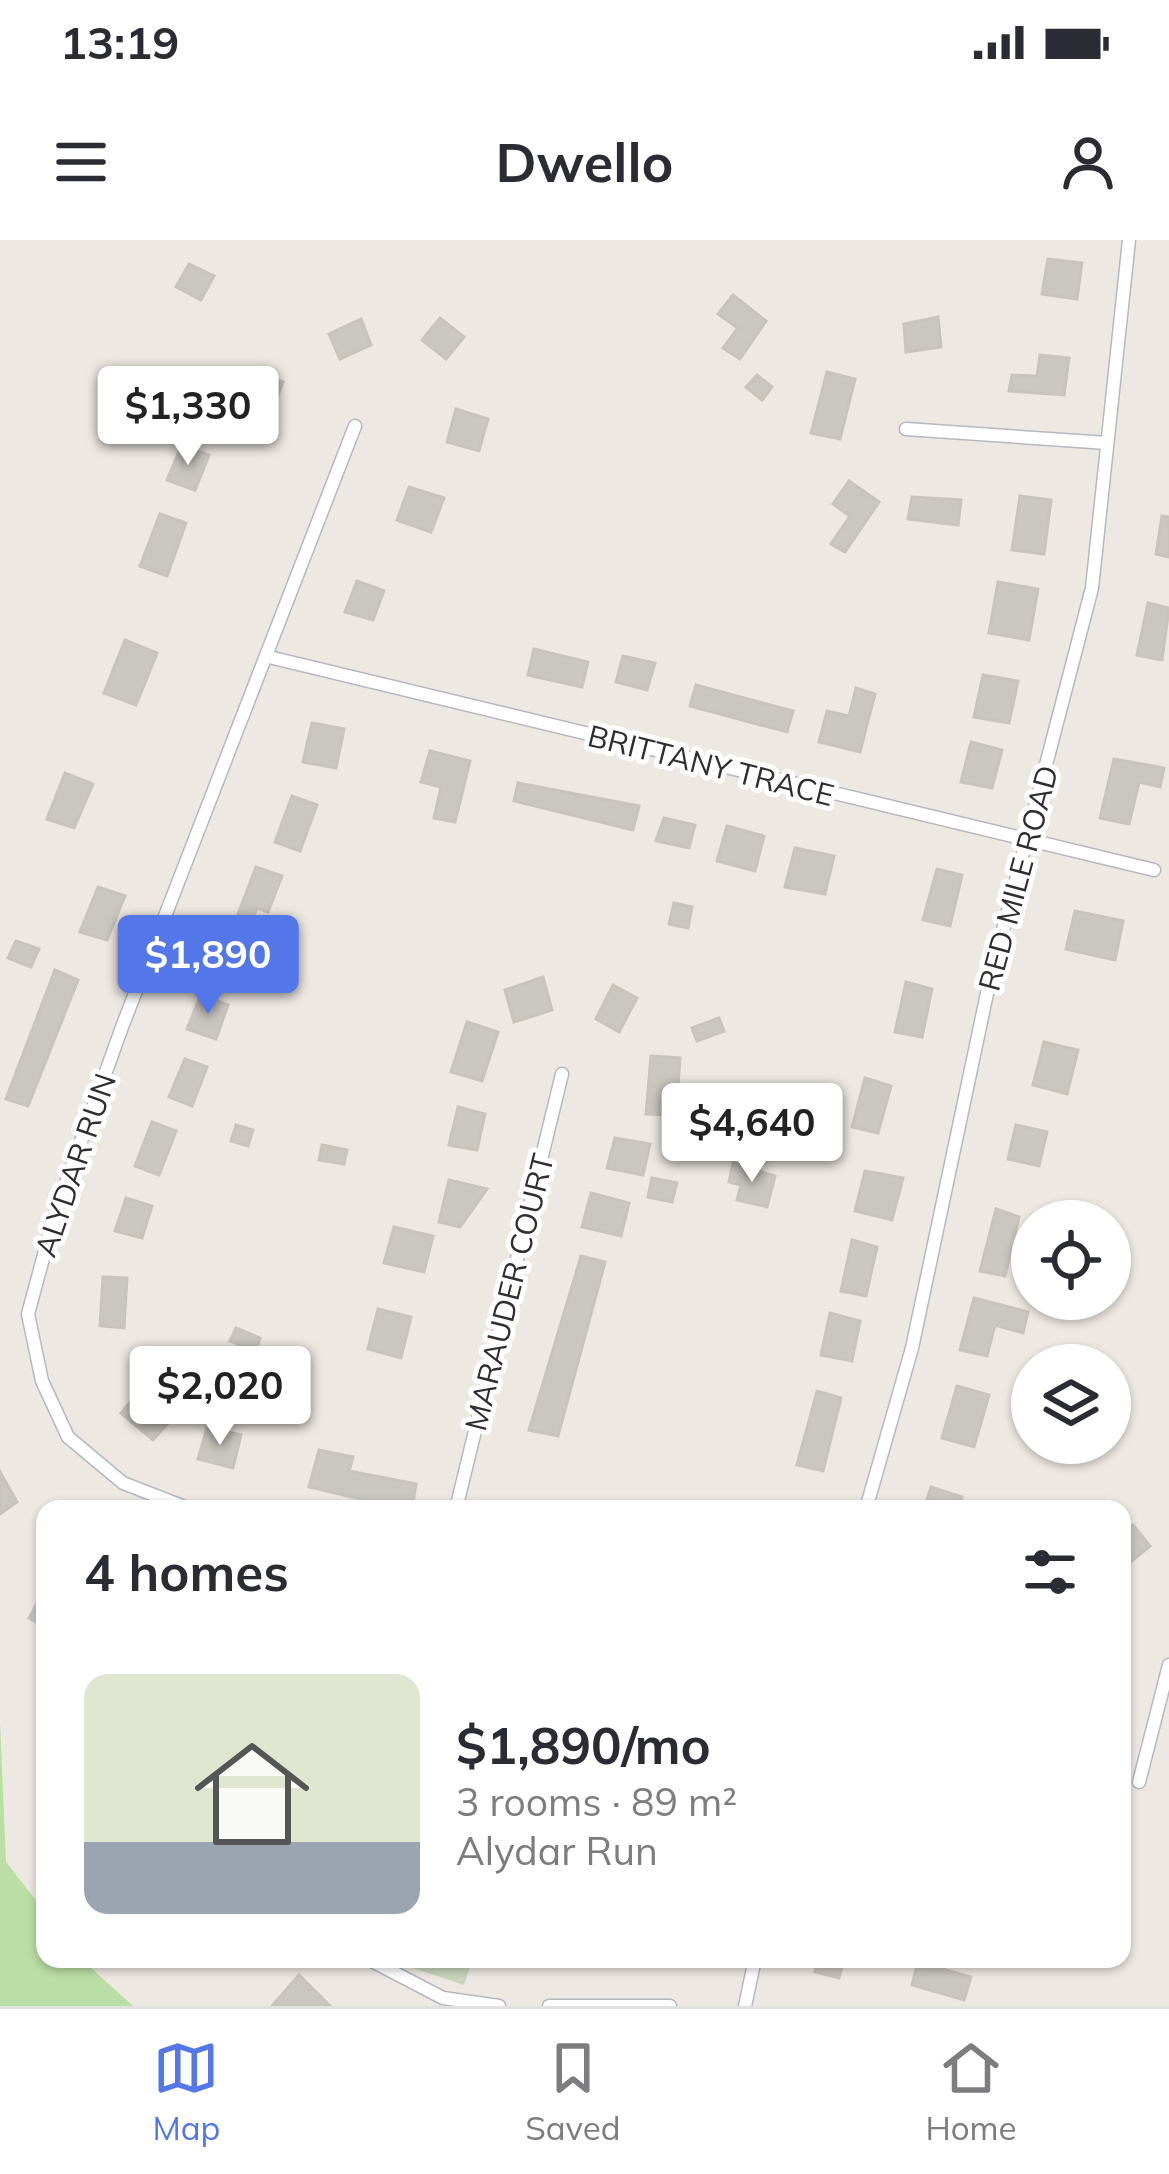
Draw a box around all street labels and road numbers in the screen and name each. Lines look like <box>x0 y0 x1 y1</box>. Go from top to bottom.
street label: BRITTANY TRACE <box>584 716 838 814</box>
street label: RED MILE ROAD <box>970 761 1066 995</box>
street label: ALYDAR RUN <box>26 1068 124 1262</box>
street label: MARAUDER COURT <box>456 1150 562 1434</box>

